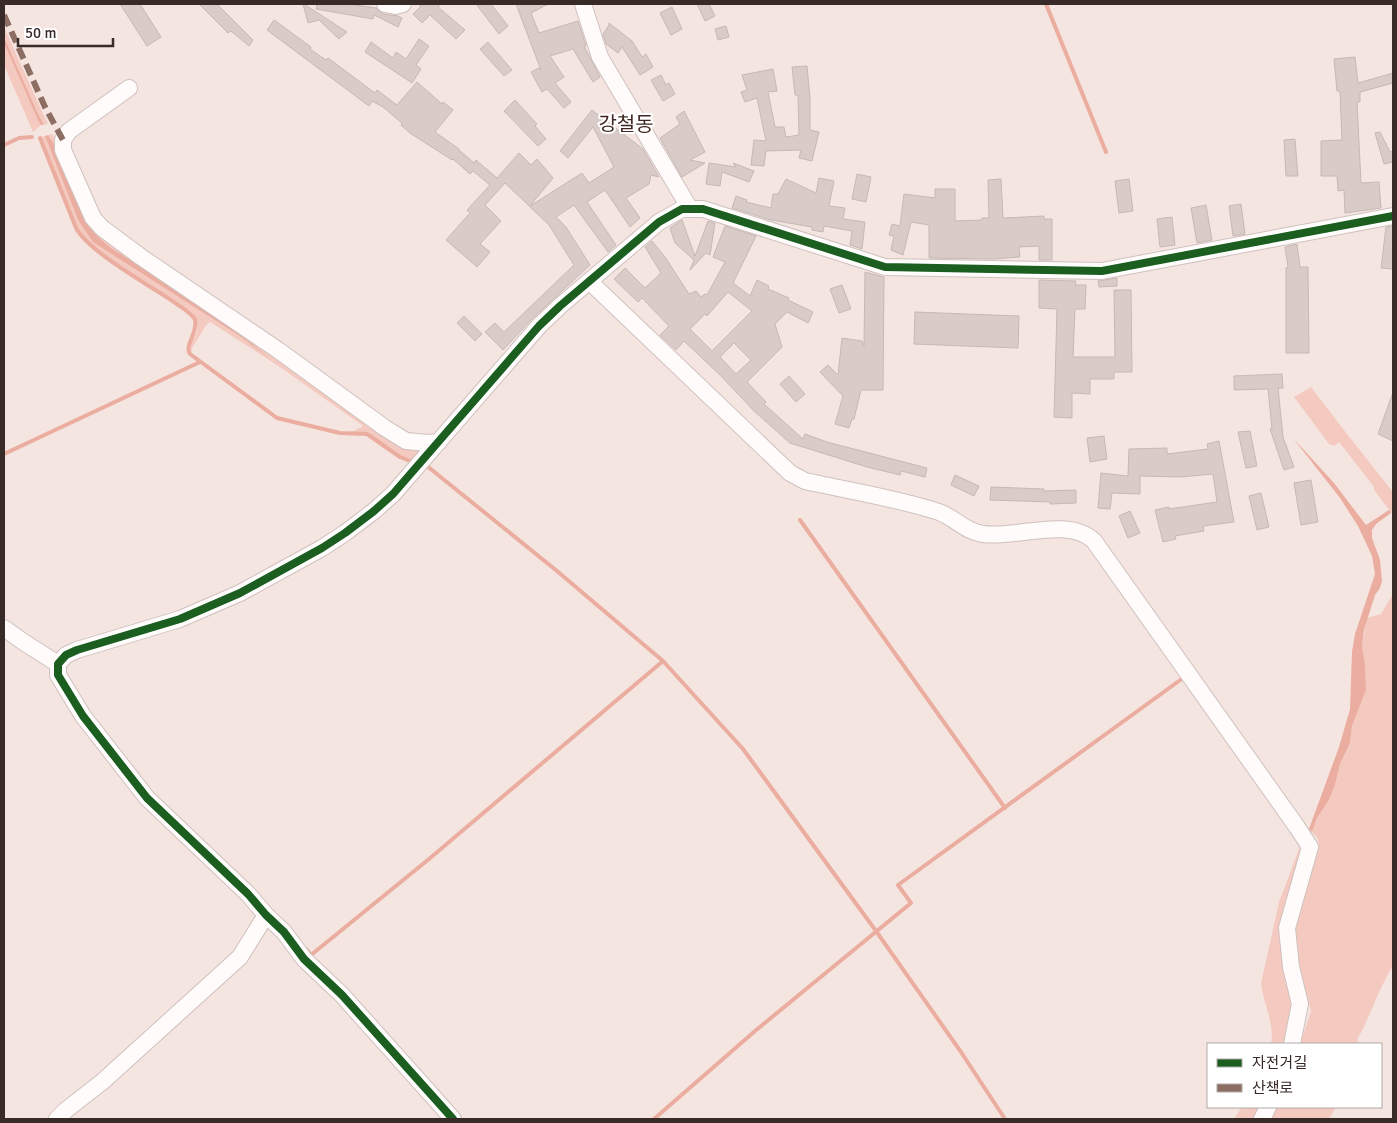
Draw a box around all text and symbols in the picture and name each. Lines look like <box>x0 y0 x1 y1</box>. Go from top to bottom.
scale bar <box>18 15 112 47</box>
text: 50 m <box>25 24 56 42</box>
district label: 강철동 <box>598 112 654 137</box>
legend <box>1207 1043 1382 1108</box>
text: 자전거길 <box>1252 1054 1307 1072</box>
text: 산책로 <box>1252 1079 1293 1097</box>

